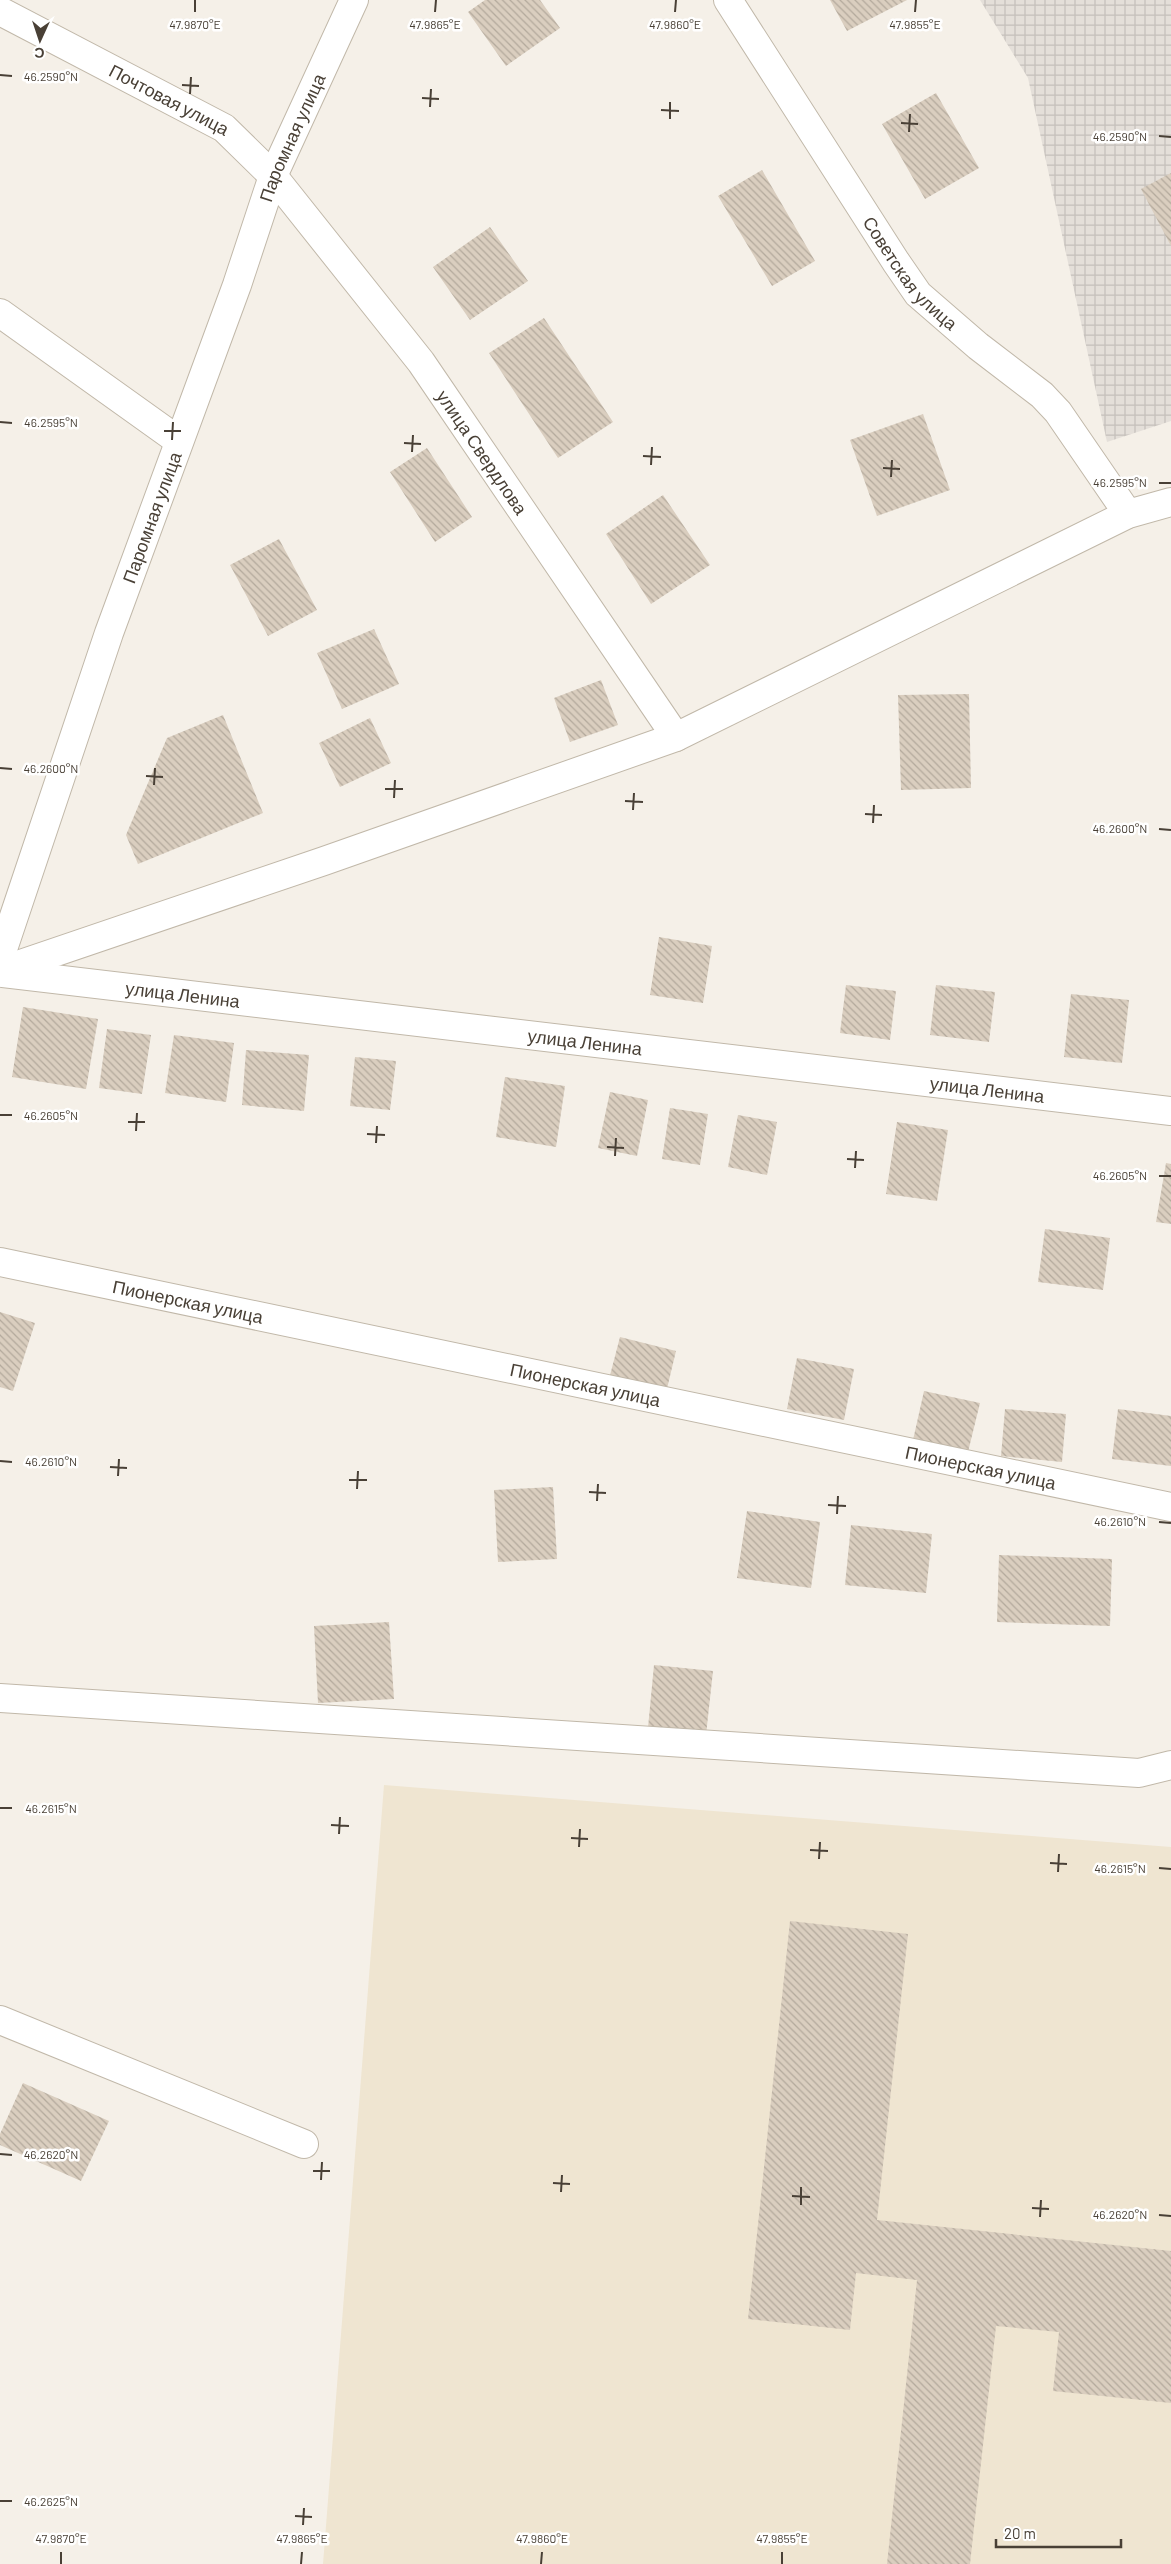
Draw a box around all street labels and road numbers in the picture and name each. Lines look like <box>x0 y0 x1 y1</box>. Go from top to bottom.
street label: Почтовая улица <box>106 59 234 140</box>
street label: Паромная улица <box>254 69 330 205</box>
street label: Советская улица <box>859 212 963 335</box>
street label: улица Свердлова <box>432 386 533 519</box>
street label: Паромная улица <box>117 448 186 586</box>
street label: улица Ленина <box>124 977 242 1012</box>
street label: улица Ленина <box>527 1024 644 1060</box>
street label: улица Ленина <box>929 1072 1046 1107</box>
street label: Пионерская улица <box>111 1275 266 1328</box>
street label: Пионерская улица <box>508 1358 664 1411</box>
street label: Пионерская улица <box>904 1441 1059 1494</box>

